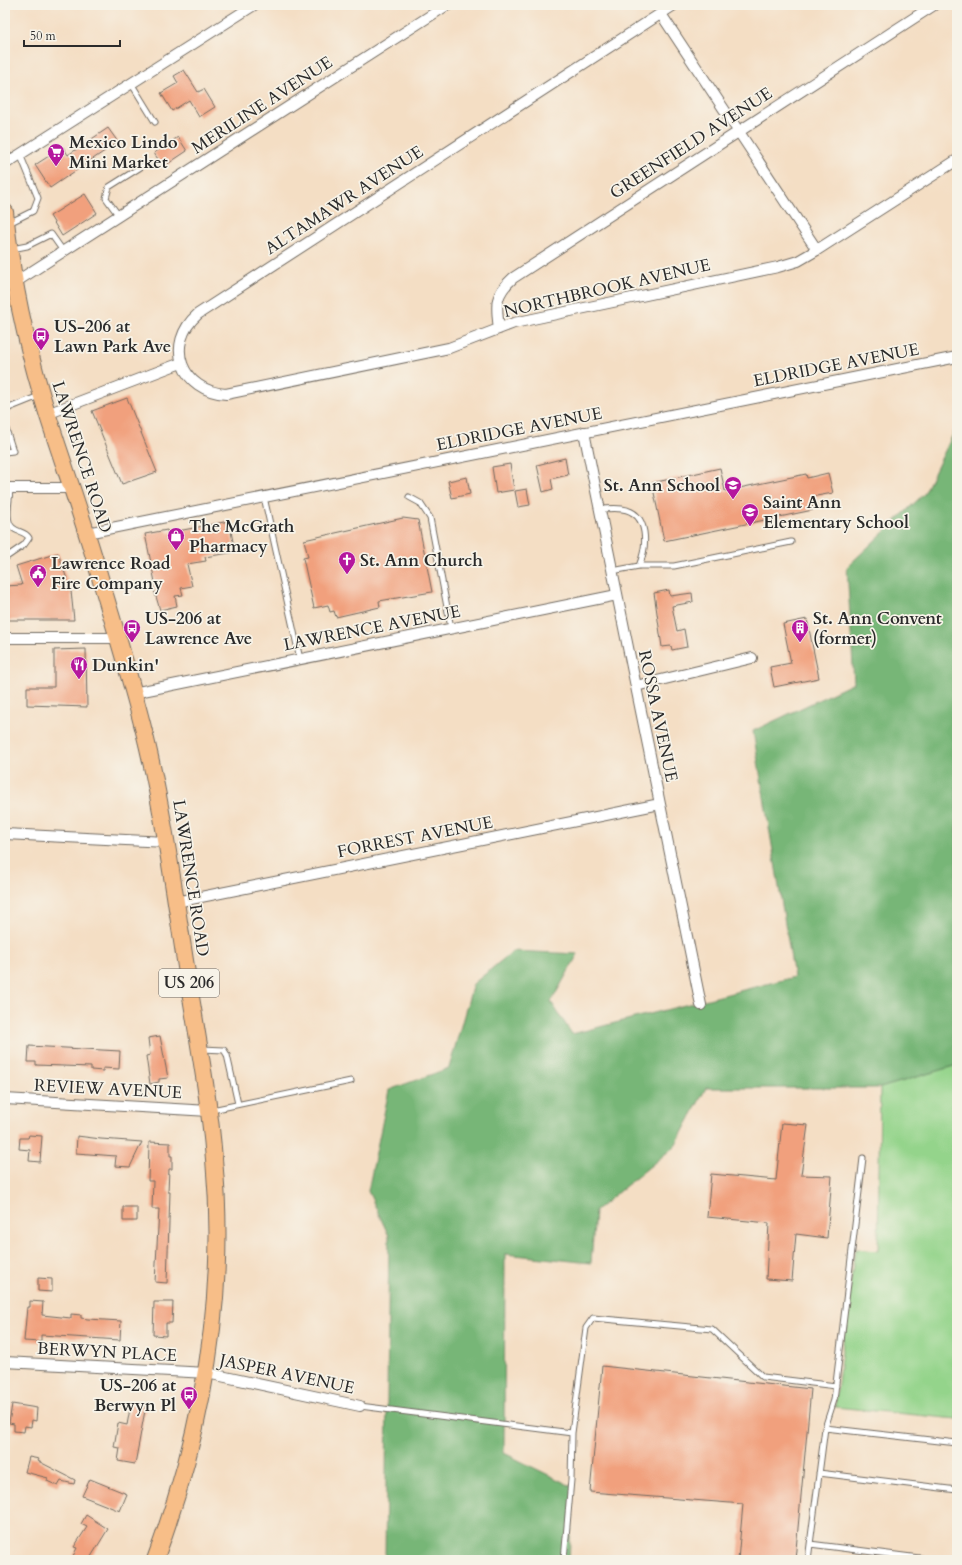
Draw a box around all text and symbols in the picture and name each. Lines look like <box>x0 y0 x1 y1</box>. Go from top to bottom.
scale bar <box>24 22 120 48</box>
text: 50 m <box>30 28 57 44</box>
street label: MERILINE AVENUE <box>187 51 337 159</box>
street label: GREENFIELD AVENUE <box>605 82 777 204</box>
place label: Mexico Lindo Mini Market <box>69 131 178 174</box>
street label: ALTAMAWR AVENUE <box>261 140 427 260</box>
supermarket icon: Mexico Lindo Mini Market <box>46 142 66 167</box>
street label: NORTHBROOK AVENUE <box>501 253 713 323</box>
place label: US-206 at Lawn Park Ave <box>54 315 171 358</box>
bus stop icon: US-206 at Lawn Park Ave <box>31 326 51 351</box>
street label: ELDRIDGE AVENUE <box>751 338 921 392</box>
street label: LAWRENCE ROAD <box>47 378 117 536</box>
street label: ELDRIDGE AVENUE <box>434 402 604 456</box>
place label: St. Ann School <box>604 474 720 497</box>
school or university icon: St. Ann School <box>723 475 743 500</box>
place label: Saint Ann Elementary School <box>763 491 909 534</box>
school or university icon: Saint Ann Elementary School <box>740 502 760 527</box>
place label: The McGrath Pharmacy <box>189 515 295 558</box>
shop icon: The McGrath Pharmacy <box>166 526 186 551</box>
place label: St. Ann Church <box>360 549 483 572</box>
church icon: St. Ann Church <box>337 550 357 575</box>
place label: Lawrence Road Fire Company <box>51 552 171 595</box>
public building icon: Lawrence Road Fire Company <box>28 563 48 588</box>
street label: LAWRENCE AVENUE <box>281 600 463 656</box>
place label: US-206 at Lawrence Ave <box>145 607 252 650</box>
place label: St. Ann Convent (former) <box>813 607 942 650</box>
bus stop icon: US-206 at Lawrence Ave <box>122 618 142 643</box>
building icon: St. Ann Convent (former) <box>790 618 810 643</box>
street label: ROSSA AVENUE <box>633 648 683 784</box>
place label: Dunkin' <box>92 654 159 677</box>
restaurant icon: Dunkin' <box>69 655 89 680</box>
street label: LAWRENCE ROAD <box>167 798 215 958</box>
street label: FORREST AVENUE <box>335 811 495 863</box>
road number: US 206 <box>159 969 219 997</box>
street label: REVIEW AVENUE <box>33 1074 183 1104</box>
street label: BERWYN PLACE <box>36 1337 178 1367</box>
street label: JASPER AVENUE <box>215 1348 357 1400</box>
place label: US-206 at Berwyn Pl <box>94 1374 176 1417</box>
bus stop icon: US-206 at Berwyn Pl <box>179 1385 199 1410</box>

